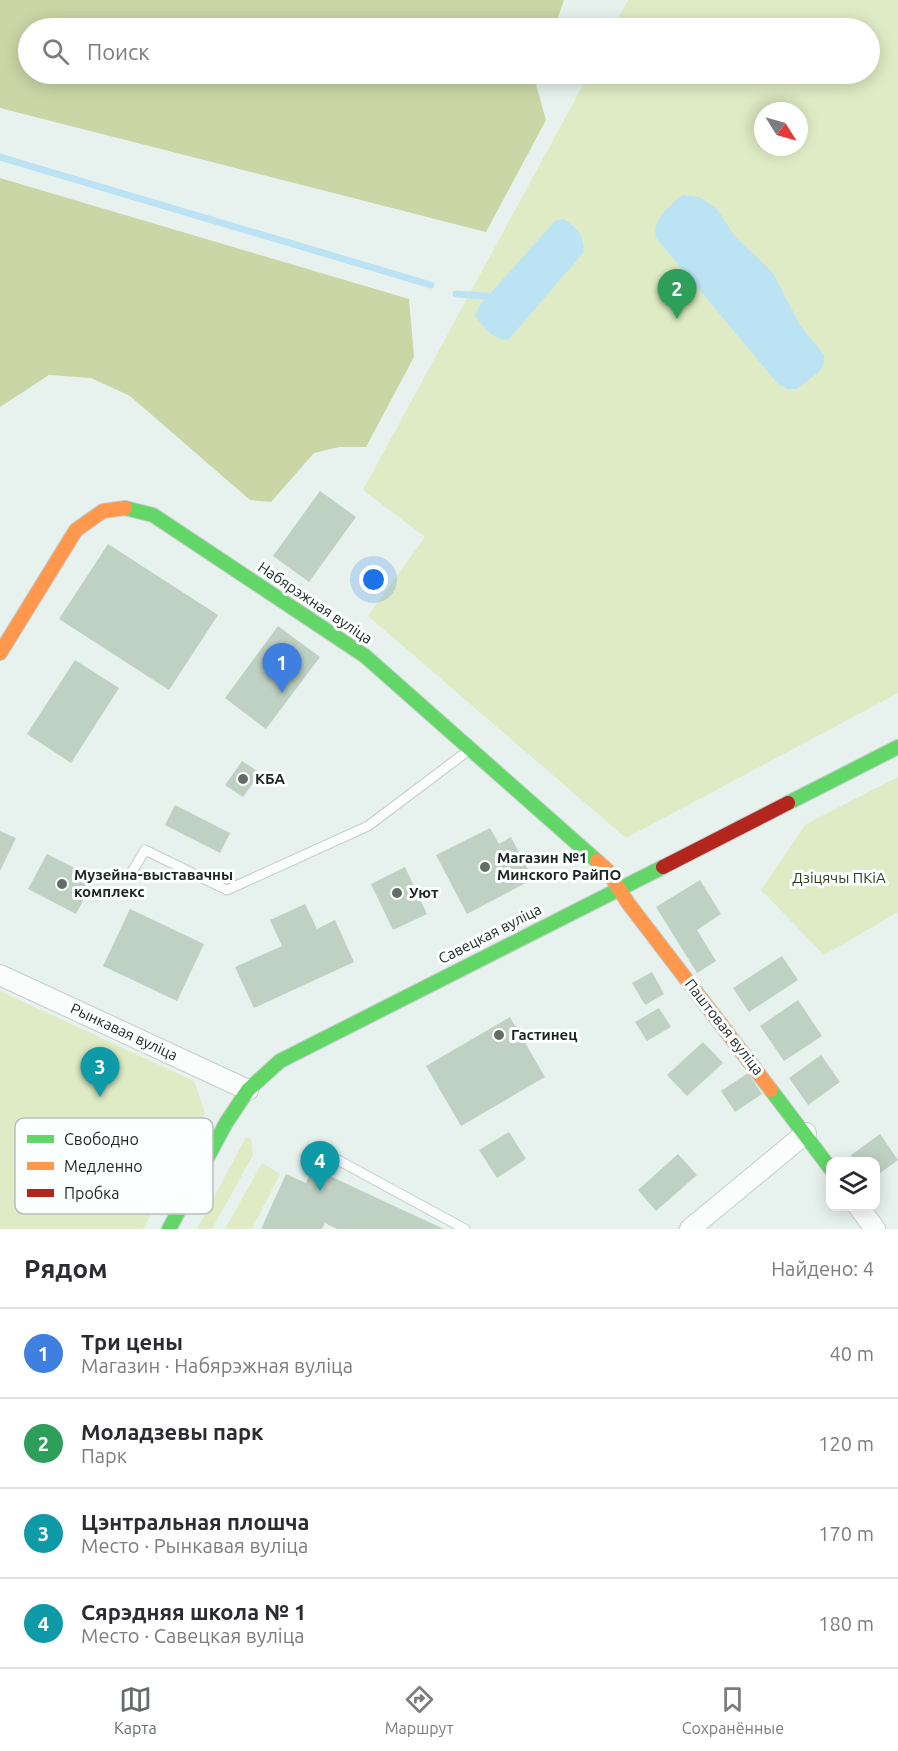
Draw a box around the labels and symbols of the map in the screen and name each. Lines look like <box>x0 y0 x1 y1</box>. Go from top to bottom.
north arrow <box>754 102 808 156</box>
pin: 2 <box>658 270 696 319</box>
street label: Набярэжная вуліца <box>255 558 376 647</box>
your location <box>359 565 388 594</box>
pin: 1 <box>262 644 302 693</box>
place label: КБА <box>255 770 286 787</box>
marker: КБА <box>236 772 250 786</box>
place label: Магазин №1 Минского РайПО <box>497 849 621 883</box>
marker: Магазин №1 Минского РайПО <box>478 860 492 874</box>
place label: Музейна-выставачны комплекс <box>74 866 233 900</box>
park label: Дзіцячы ПКіА <box>792 869 886 886</box>
marker: Музейна-выставачны комплекс <box>55 877 69 891</box>
place label: Уют <box>409 884 439 901</box>
marker: Уют <box>390 886 404 900</box>
street label: Савецкая вуліца <box>435 900 544 967</box>
street label: Паштовая вуліца <box>682 975 767 1078</box>
street label: Рынкавая вуліца <box>68 999 180 1064</box>
place label: Гастинец <box>511 1026 577 1043</box>
marker: Гастинец <box>492 1028 506 1042</box>
pin: 3 <box>80 1048 120 1097</box>
legend <box>15 1118 213 1214</box>
text: Свободно <box>64 1130 139 1148</box>
pin: 4 <box>300 1142 340 1191</box>
text: Медленно <box>64 1157 143 1175</box>
text: Пробка <box>64 1184 120 1202</box>

